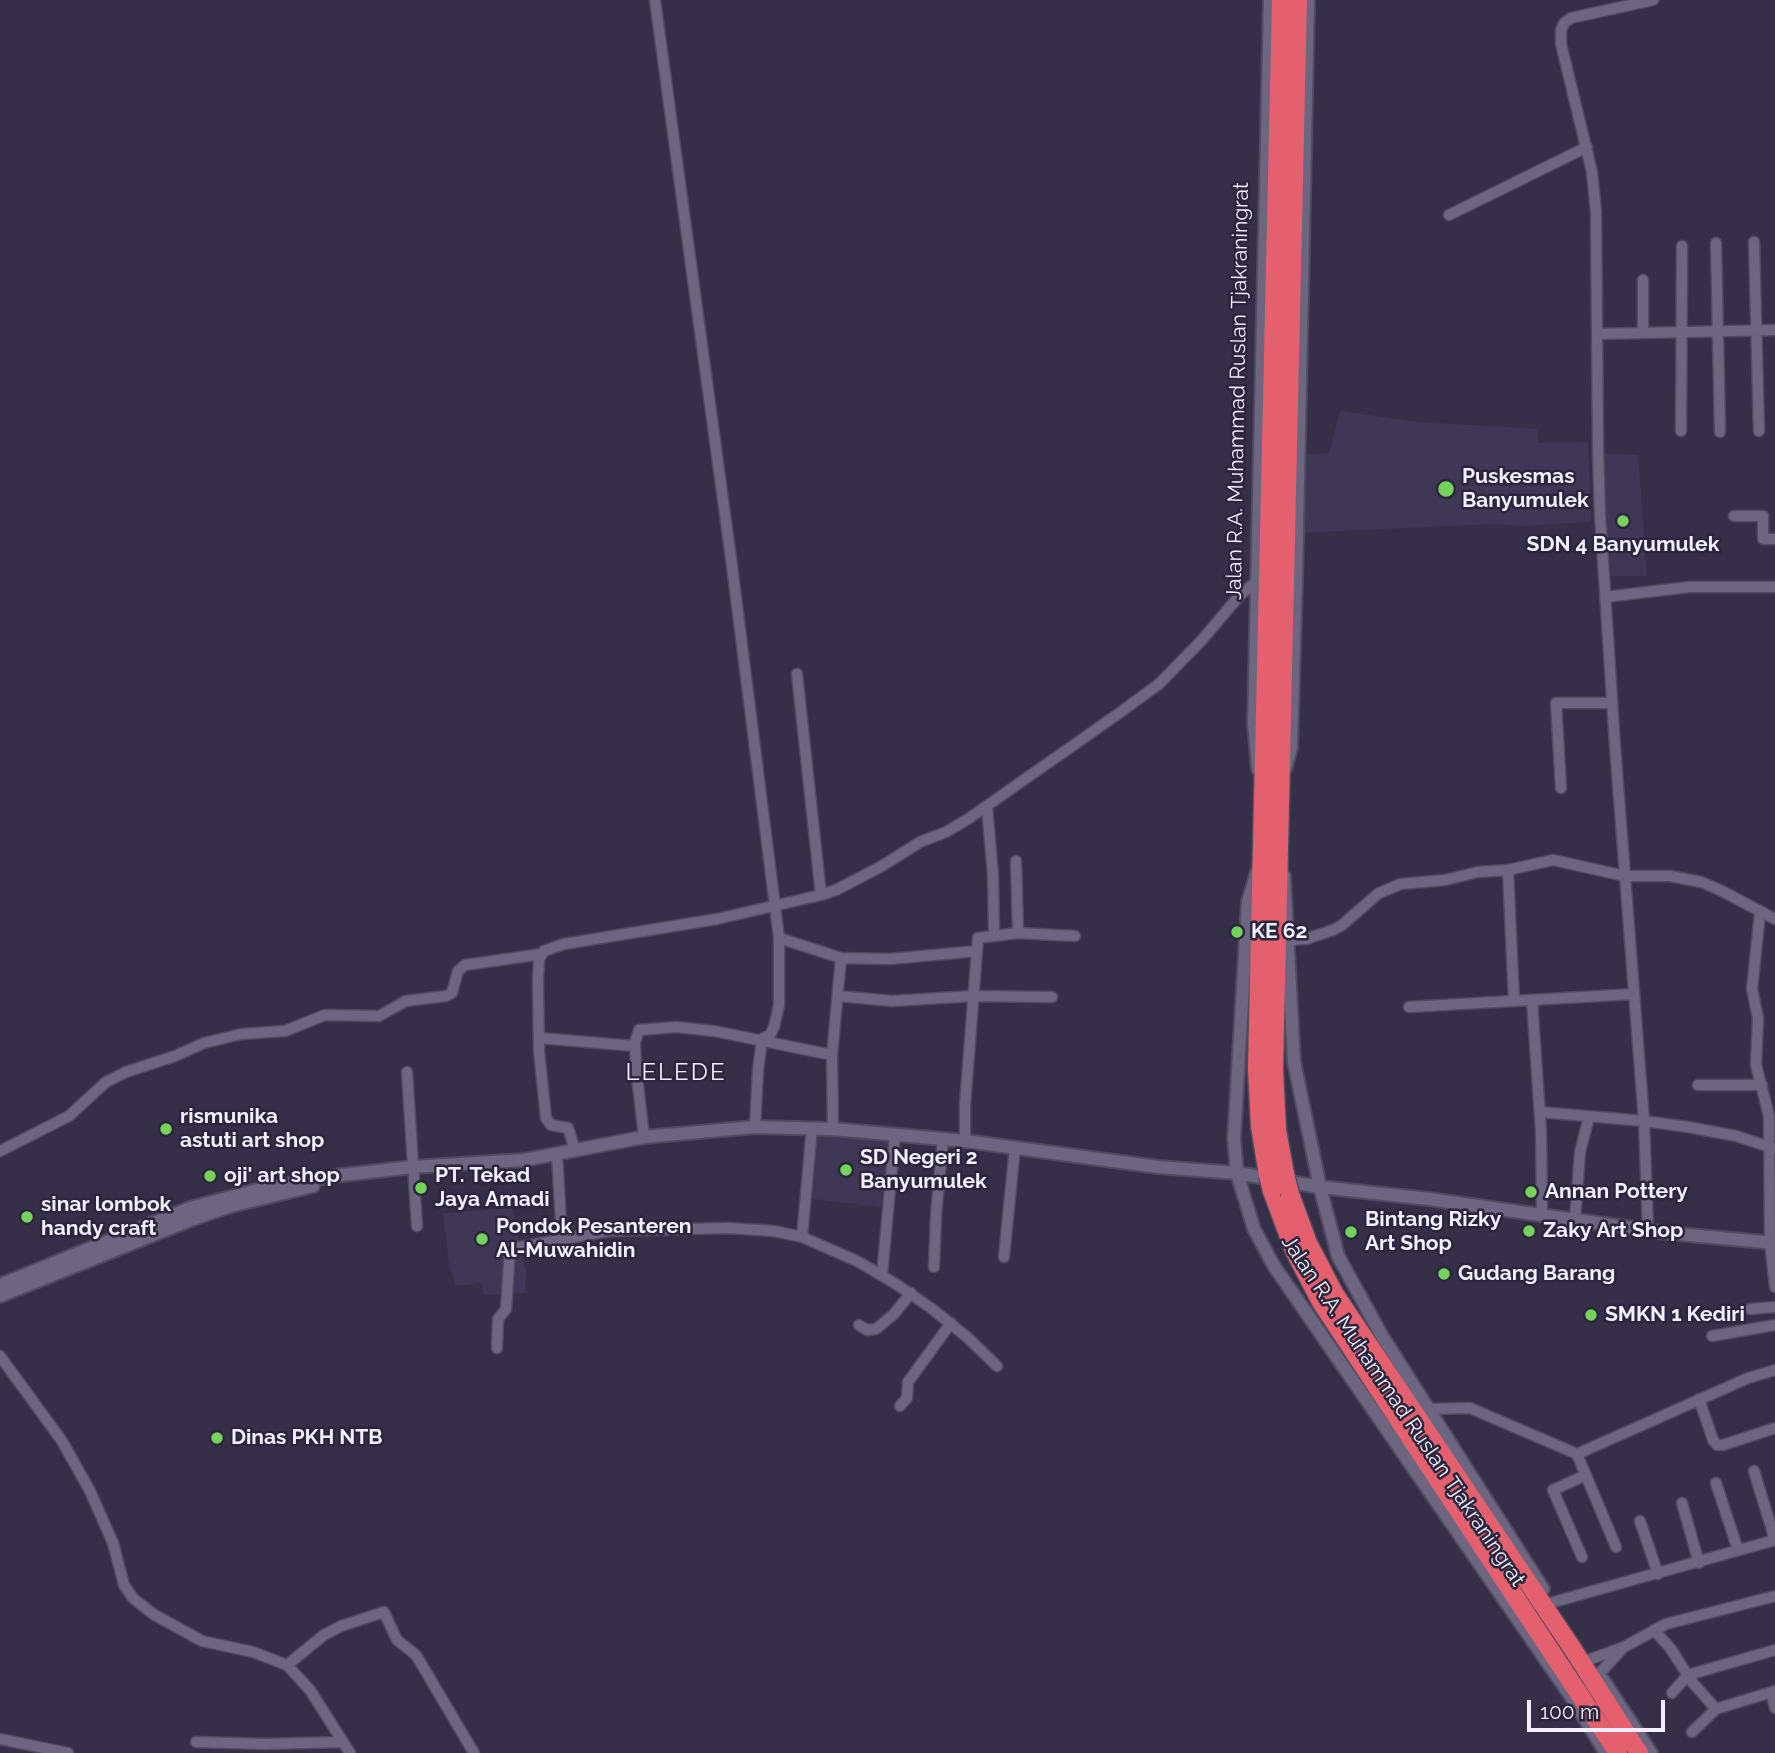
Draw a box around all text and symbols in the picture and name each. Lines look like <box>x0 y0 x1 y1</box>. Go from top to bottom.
street label: Jalan R.A. Muhammad Ruslan Tjakraningrat <box>1222 182 1254 600</box>
place label: Puskesmas Banyumulek <box>1462 464 1589 514</box>
marker: Puskesmas Banyumulek <box>1436 479 1456 499</box>
marker: SDN 4 Banyumulek <box>1615 513 1631 529</box>
place label: SDN 4 Banyumulek <box>1527 532 1719 558</box>
place label: KE 62 <box>1251 919 1307 945</box>
marker: KE 62 <box>1229 924 1245 940</box>
district label: LELEDE <box>626 1059 726 1087</box>
place label: rismunika astuti art shop <box>180 1104 324 1154</box>
marker: rismunika astuti art shop <box>158 1121 174 1137</box>
place label: SD Negeri 2 Banyumulek <box>860 1145 987 1195</box>
marker: SD Negeri 2 Banyumulek <box>838 1162 854 1178</box>
place label: oji' art shop <box>224 1163 340 1189</box>
place label: PT. Tekad Jaya Amadi <box>435 1163 550 1213</box>
marker: oji' art shop <box>202 1168 218 1184</box>
place label: Annan Pottery <box>1545 1179 1688 1205</box>
marker: PT. Tekad Jaya Amadi <box>413 1180 429 1196</box>
marker: Annan Pottery <box>1523 1184 1539 1200</box>
place label: sinar lombok handy craft <box>41 1192 171 1242</box>
place label: Bintang Rizky Art Shop <box>1365 1207 1501 1257</box>
marker: sinar lombok handy craft <box>19 1209 35 1225</box>
place label: Pondok Pesanteren Al-Muwahidin <box>496 1214 692 1264</box>
place label: Zaky Art Shop <box>1543 1218 1683 1244</box>
marker: Zaky Art Shop <box>1521 1223 1537 1239</box>
marker: Bintang Rizky Art Shop <box>1343 1224 1359 1240</box>
marker: Pondok Pesanteren Al-Muwahidin <box>474 1231 490 1247</box>
street label: Jalan R.A. Muhammad Ruslan Tjakraningrat <box>1276 1231 1530 1591</box>
place label: Gudang Barang <box>1458 1261 1615 1287</box>
marker: Gudang Barang <box>1436 1266 1452 1282</box>
place label: SMKN 1 Kediri <box>1605 1302 1745 1328</box>
marker: SMKN 1 Kediri <box>1583 1307 1599 1323</box>
place label: Dinas PKH NTB <box>231 1425 383 1451</box>
marker: Dinas PKH NTB <box>209 1430 225 1446</box>
scale bar <box>1530 1686 1668 1730</box>
text: 100 m <box>1540 1699 1599 1724</box>

